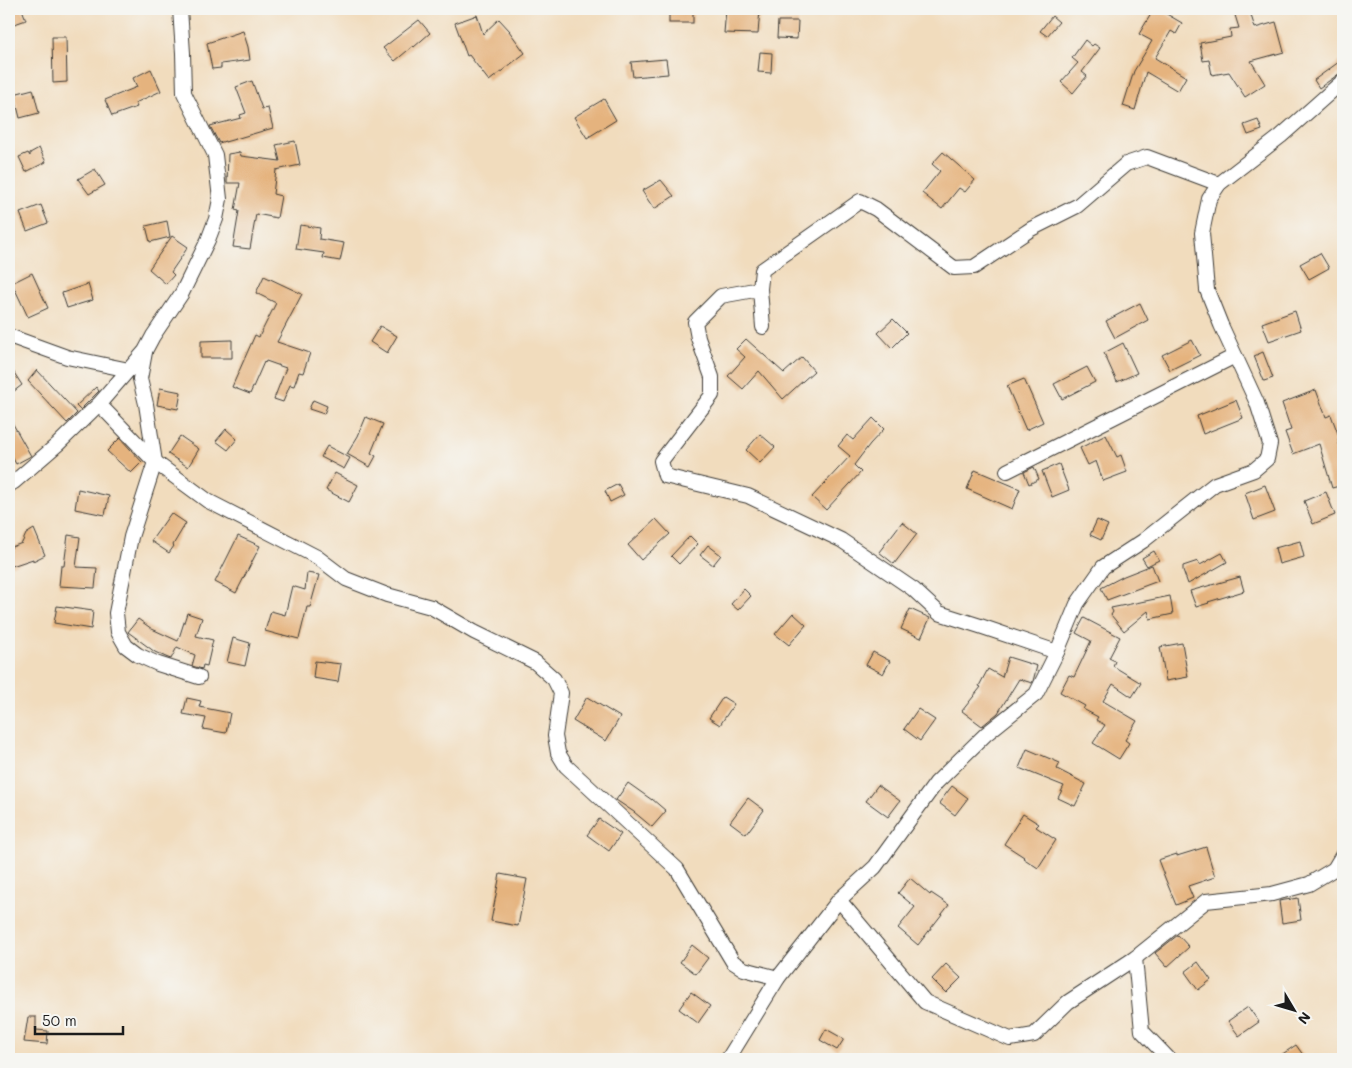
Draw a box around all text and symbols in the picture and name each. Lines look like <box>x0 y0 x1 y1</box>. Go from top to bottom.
north arrow <box>1270 986 1320 1036</box>
scale bar <box>35 1003 122 1035</box>
text: N <box>1294 1008 1315 1028</box>
text: 50 m <box>42 1010 77 1030</box>

